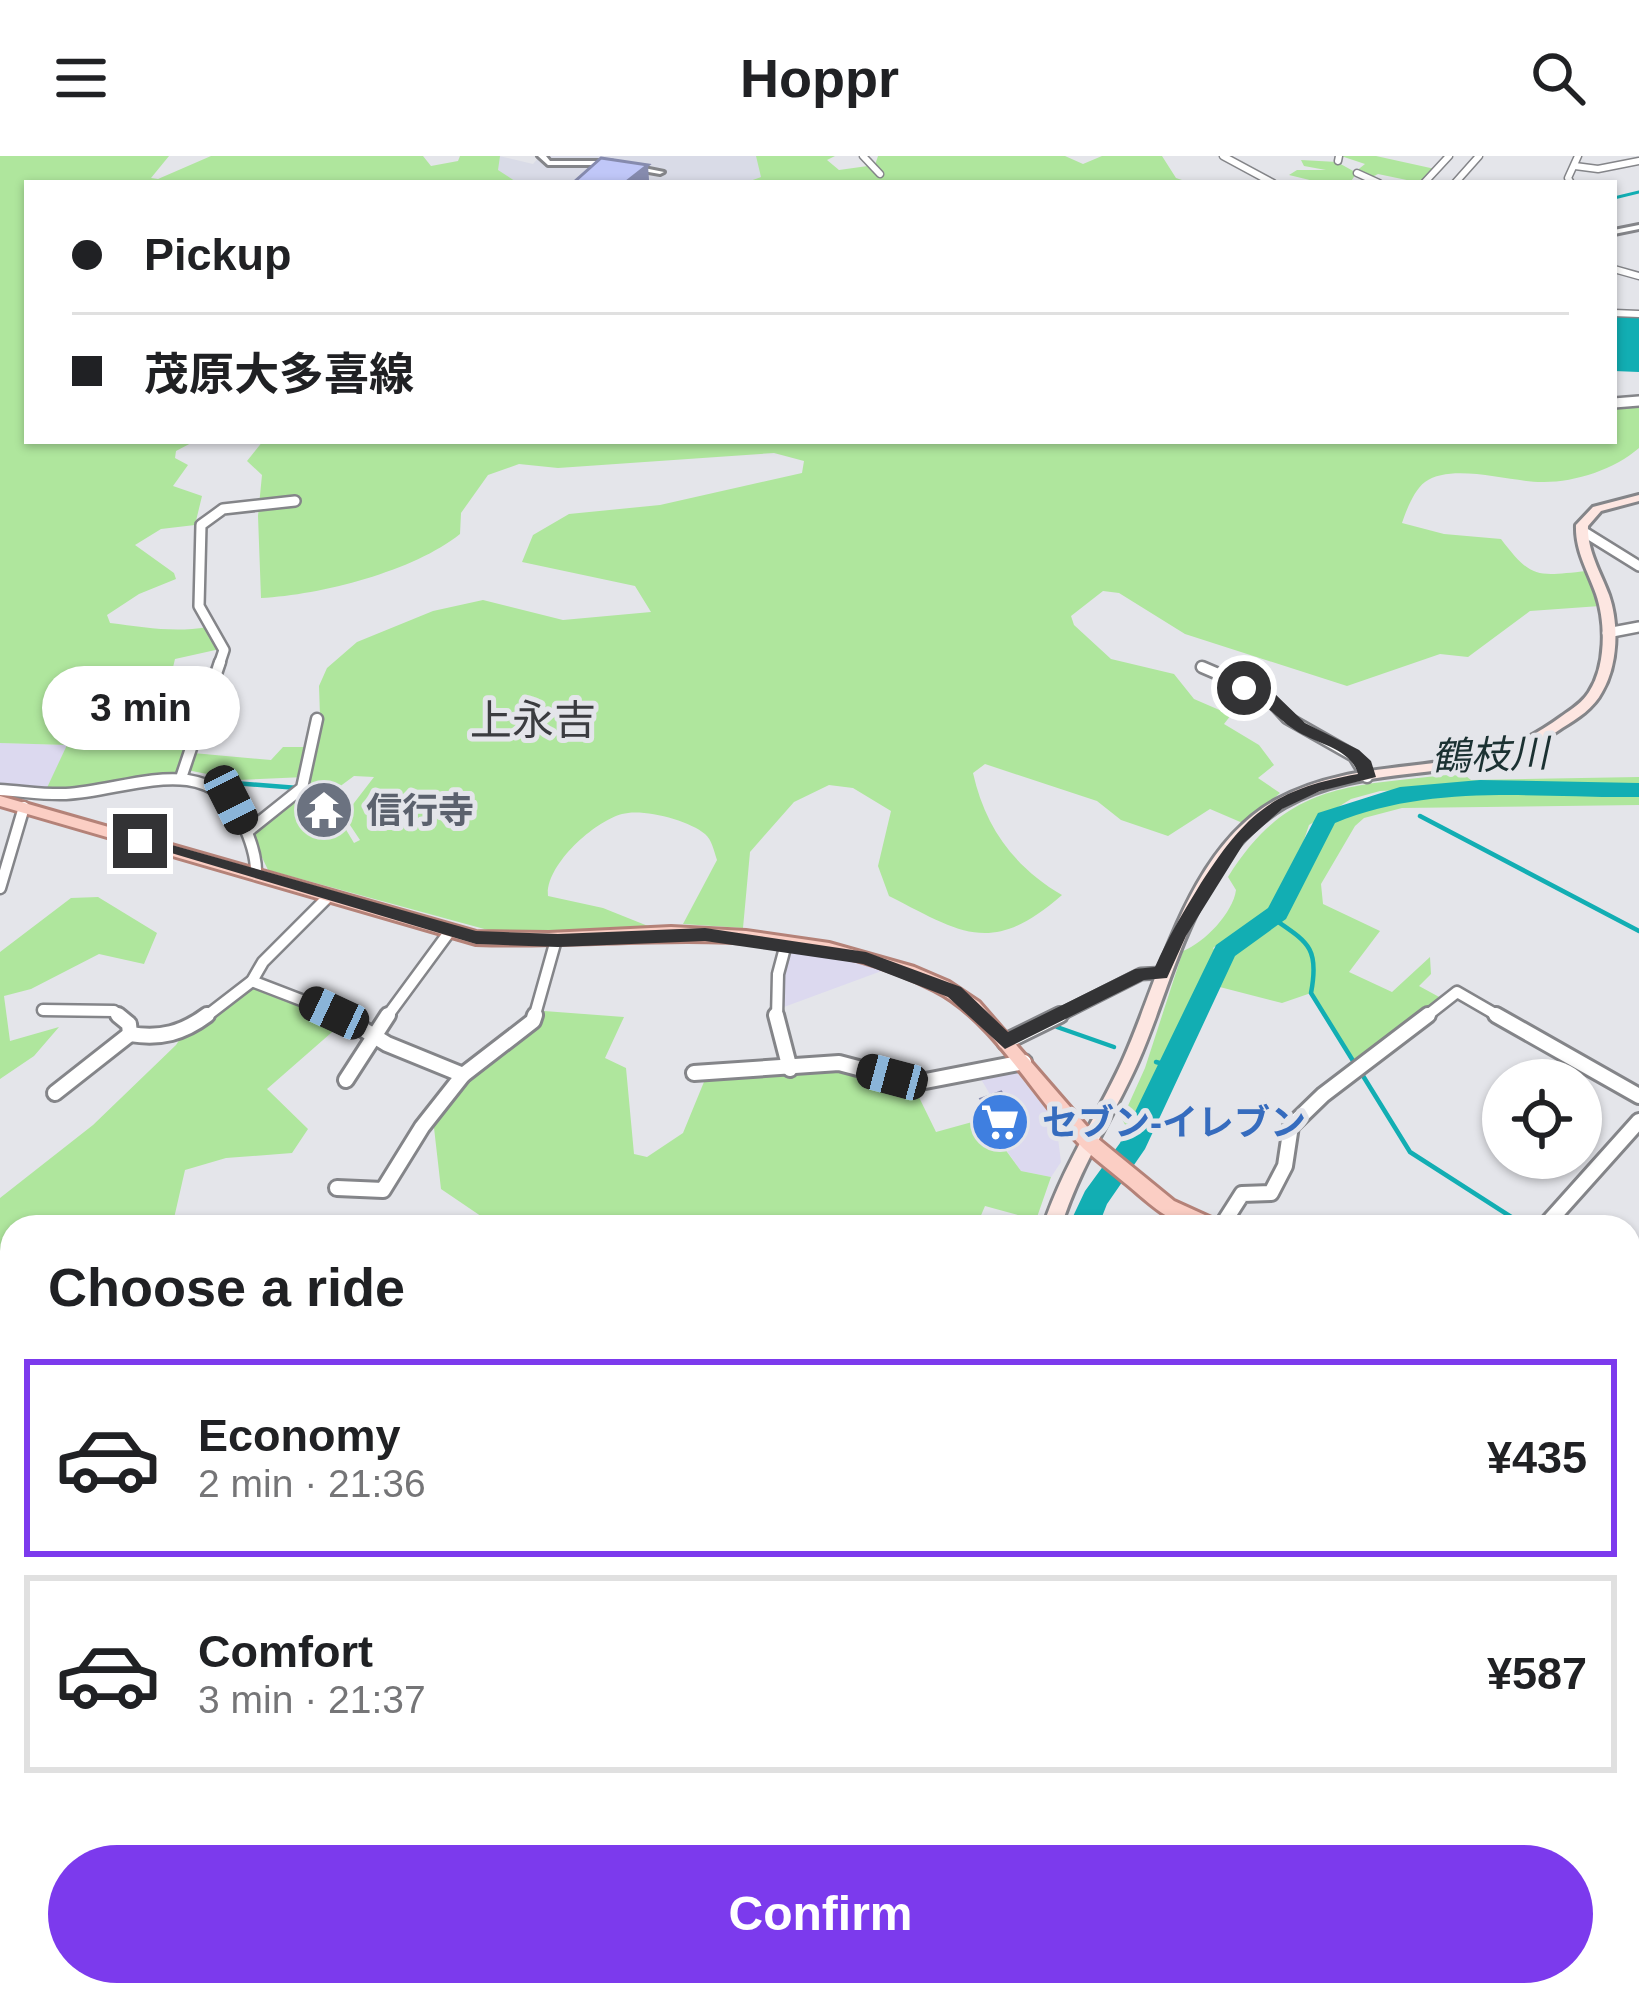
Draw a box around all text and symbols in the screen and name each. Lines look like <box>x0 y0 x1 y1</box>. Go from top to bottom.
icon: menu <box>48 45 114 111</box>
icon: search <box>1525 45 1591 111</box>
text: Hoppr <box>740 48 899 108</box>
text: Pickup <box>144 229 292 280</box>
text: 茂原大多喜線 <box>144 349 414 400</box>
route start <box>1217 661 1271 715</box>
callout: 3 min <box>41 667 239 751</box>
text: 3 min <box>90 686 192 729</box>
district label: 上永吉 <box>470 697 596 744</box>
water label: 鶴枝川 <box>1431 731 1553 779</box>
car <box>199 760 263 840</box>
temple icon: 信行寺 <box>293 779 355 841</box>
place label: 信行寺 <box>366 790 474 831</box>
route end <box>113 814 167 868</box>
car <box>294 981 374 1045</box>
car <box>853 1050 931 1104</box>
map controls <box>1482 1059 1602 1179</box>
button: locate <box>1482 1059 1602 1179</box>
supermarket icon: セブン-イレブン <box>969 1091 1031 1153</box>
place label: セブン-イレブン <box>1042 1102 1306 1143</box>
text: Choose a ride <box>48 1257 405 1317</box>
icon: car <box>54 1404 162 1512</box>
text: Economy <box>198 1410 401 1461</box>
text: ¥435 <box>1487 1432 1587 1483</box>
text: 2 min · 21:36 <box>198 1462 426 1505</box>
icon: car <box>54 1620 162 1728</box>
text: Comfort <box>198 1626 373 1677</box>
text: ¥587 <box>1487 1648 1587 1699</box>
text: 3 min · 21:37 <box>198 1678 426 1721</box>
button: Confirm <box>48 1845 1593 1983</box>

